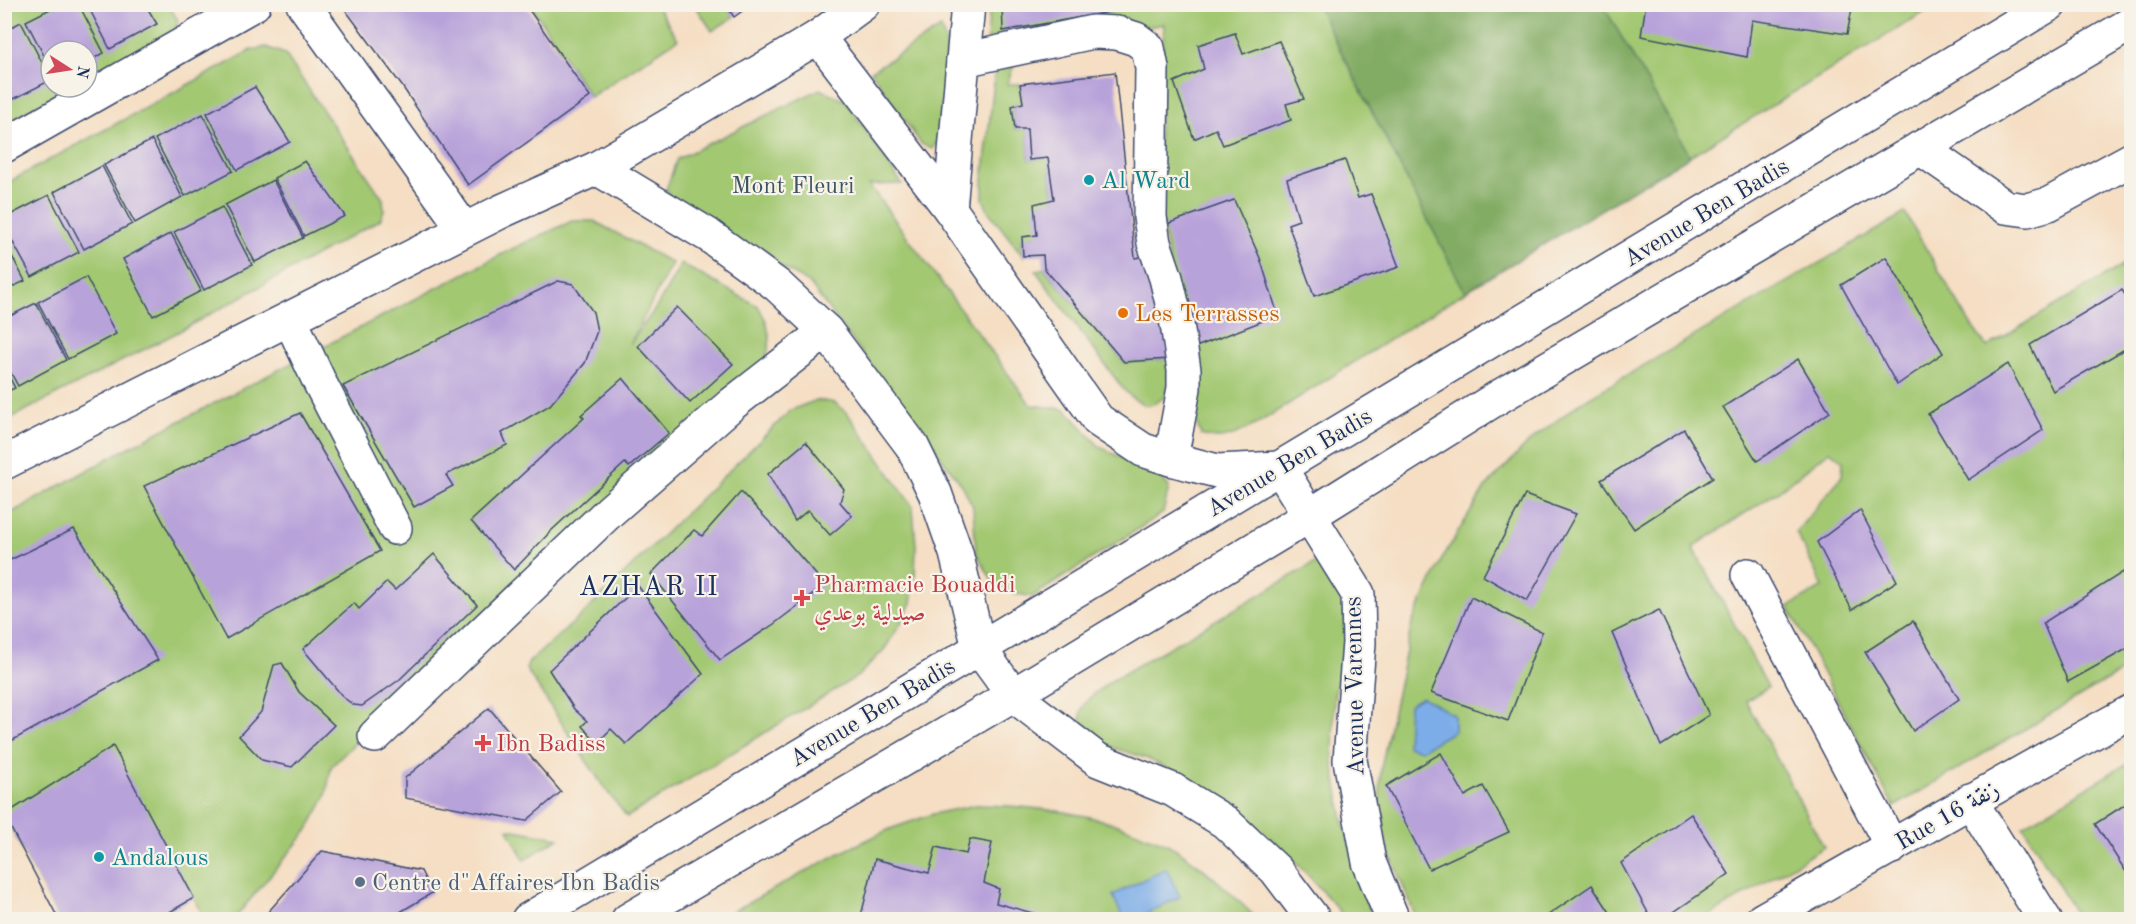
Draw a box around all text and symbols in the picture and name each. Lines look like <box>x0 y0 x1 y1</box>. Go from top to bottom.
north arrow <box>39 39 99 99</box>
text: N <box>72 64 91 80</box>
street label: Avenue Ben Badis <box>1620 155 1794 272</box>
place label: Al Ward <box>1101 170 1190 194</box>
marker: Al Ward <box>1082 173 1096 187</box>
park label: Mont Fleuri <box>732 175 854 199</box>
place label: Les Terrasses <box>1135 303 1280 327</box>
marker: Les Terrasses <box>1116 306 1130 320</box>
street label: Avenue Ben Badis <box>1203 405 1377 522</box>
district label: AZHAR II <box>579 574 719 601</box>
place label: Pharmacie Bouaddi صيدلية بوعدي <box>814 574 1015 631</box>
marker: Pharmacie Bouaddi صيدلية بوعدي <box>795 591 809 605</box>
street label: Avenue Varennes <box>1342 596 1370 776</box>
street label: Avenue Ben Badis <box>786 655 960 772</box>
place label: Ibn Badiss <box>496 733 606 757</box>
marker: Ibn Badiss <box>474 734 492 752</box>
street label: Rue 16 زنقة <box>1892 778 2004 856</box>
place label: Andalous <box>111 847 208 871</box>
marker: Andalous <box>92 850 106 864</box>
place label: Centre d"Affaires Ibn Badis <box>372 872 660 896</box>
marker: Centre d"Affaires Ibn Badis <box>353 875 367 889</box>

